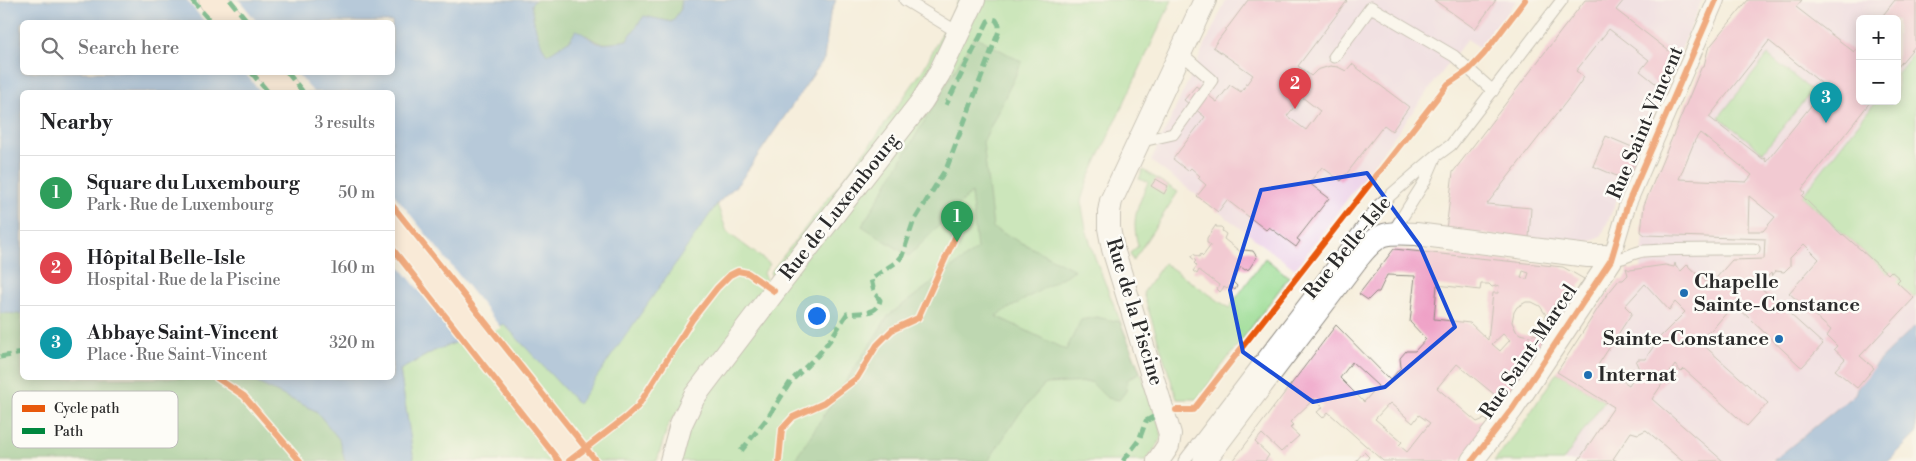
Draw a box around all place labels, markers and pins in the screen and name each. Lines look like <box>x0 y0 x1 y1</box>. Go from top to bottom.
pin: 2 <box>1279 68 1311 109</box>
pin: 3 <box>1810 82 1842 123</box>
pin: 1 <box>941 201 973 242</box>
place label: Chapelle Sainte-Constance <box>1694 270 1860 318</box>
marker: Chapelle Sainte-Constance <box>1678 287 1690 299</box>
place label: Sainte-Constance <box>1603 327 1769 352</box>
marker: Sainte-Constance <box>1773 333 1785 345</box>
place label: Internat <box>1598 363 1677 388</box>
marker: Internat <box>1582 369 1594 381</box>

